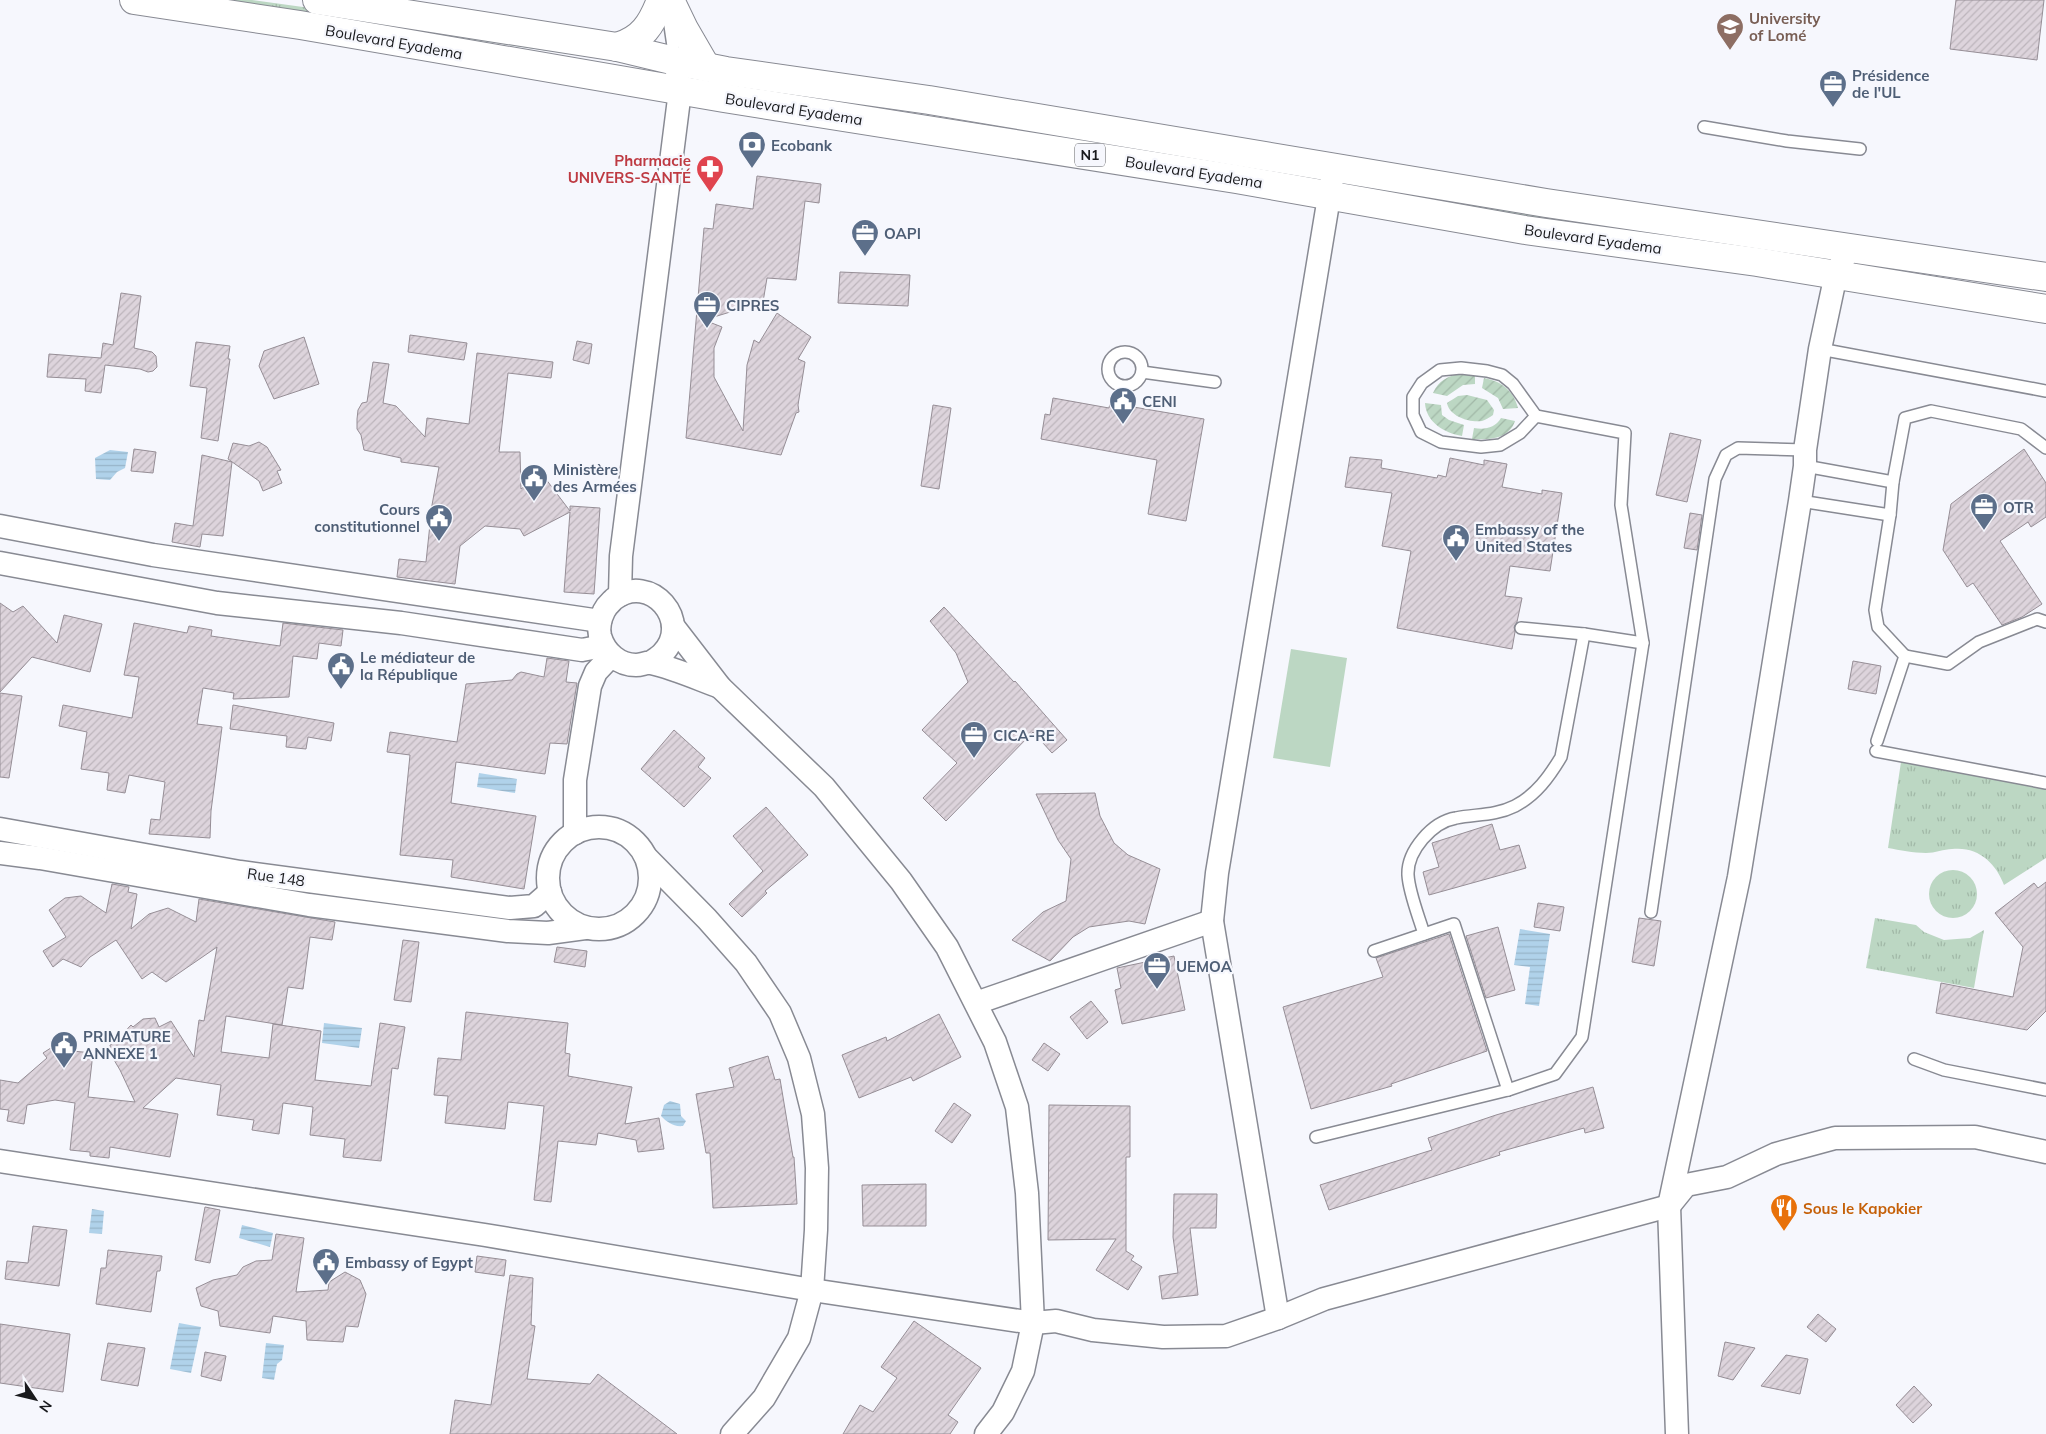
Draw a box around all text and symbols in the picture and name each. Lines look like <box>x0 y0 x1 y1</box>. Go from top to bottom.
place label: University of Lomé <box>1749 9 1821 45</box>
school or university icon: University of Lomé <box>1715 12 1745 51</box>
street label: Boulevard Eyadema <box>324 21 464 63</box>
place label: Présidence de l'UL <box>1852 66 1929 102</box>
office icon: Présidence de l'UL <box>1818 69 1848 108</box>
street label: Boulevard Eyadema <box>724 89 864 129</box>
bank icon: Ecobank <box>737 130 767 169</box>
place label: Ecobank <box>771 136 833 155</box>
road number: N1 <box>1075 144 1105 166</box>
place label: Pharmacie UNIVERS-SANTÉ <box>568 151 691 187</box>
street label: Boulevard Eyadema <box>1124 152 1264 192</box>
pharmacy icon: Pharmacie UNIVERS-SANTÉ <box>695 154 725 193</box>
office icon: OAPI <box>850 218 880 257</box>
street label: Boulevard Eyadema <box>1523 220 1663 258</box>
place label: OAPI <box>884 224 921 243</box>
office icon: CIPRES <box>692 290 722 329</box>
place label: CIPRES <box>726 296 780 315</box>
public building icon: CENI <box>1108 386 1138 425</box>
place label: CENI <box>1142 392 1177 411</box>
place label: Ministère des Armées <box>553 460 637 496</box>
public building icon: Ministère des Armées <box>519 463 549 502</box>
office icon: OTR <box>1969 492 1999 531</box>
place label: OTR <box>2003 498 2034 517</box>
place label: Cours constitutionnel <box>314 500 420 536</box>
public building icon: Cours constitutionnel <box>424 503 454 542</box>
place label: Embassy of the United States <box>1475 520 1585 556</box>
public building icon: Embassy of the United States <box>1441 523 1471 562</box>
place label: Le médiateur de la République <box>360 648 475 684</box>
public building icon: Le médiateur de la République <box>326 651 356 690</box>
office icon: CICA-RE <box>959 720 989 759</box>
place label: CICA-RE <box>993 726 1055 745</box>
street label: Rue 148 <box>246 864 306 890</box>
office icon: UEMOA <box>1142 951 1172 990</box>
place label: UEMOA <box>1176 957 1233 976</box>
place label: PRIMATURE ANNEXE 1 <box>83 1027 171 1063</box>
public building icon: PRIMATURE ANNEXE 1 <box>49 1030 79 1069</box>
restaurant icon: Sous le Kapokier <box>1769 1193 1799 1232</box>
place label: Sous le Kapokier <box>1803 1199 1922 1218</box>
public building icon: Embassy of Egypt <box>311 1247 341 1286</box>
place label: Embassy of Egypt <box>345 1253 473 1272</box>
north arrow <box>10 1374 60 1424</box>
text: N <box>35 1397 56 1416</box>

